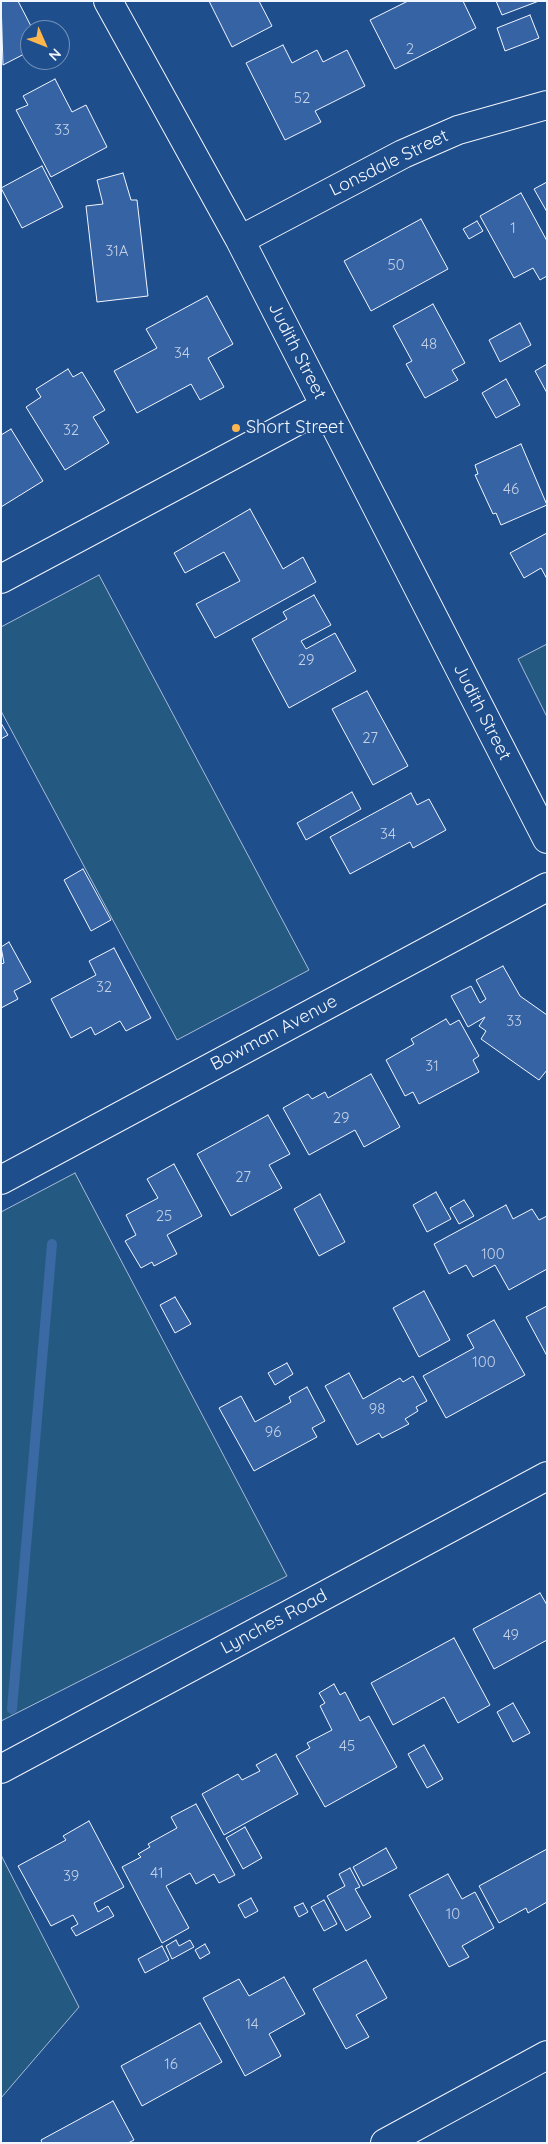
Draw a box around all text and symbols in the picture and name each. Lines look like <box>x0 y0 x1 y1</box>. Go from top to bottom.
north arrow <box>20 20 70 70</box>
house number: 2 <box>406 40 414 58</box>
text: N <box>45 45 65 65</box>
house number: 52 <box>294 89 310 107</box>
house number: 33 <box>54 121 70 139</box>
street label: Lonsdale Street <box>326 125 452 201</box>
house number: 1 <box>510 219 516 237</box>
house number: 31A <box>105 242 129 260</box>
house number: 50 <box>387 256 405 274</box>
street label: Judith Street <box>263 299 331 403</box>
house number: 48 <box>421 335 437 353</box>
house number: 34 <box>174 344 190 362</box>
place label: Short Street <box>246 417 344 439</box>
house number: 32 <box>63 421 79 439</box>
marker: Short Street <box>230 422 242 434</box>
house number: 46 <box>503 480 519 498</box>
house number: 29 <box>298 651 314 669</box>
street label: Judith Street <box>448 660 516 764</box>
house number: 27 <box>362 729 378 747</box>
house number: 34 <box>380 825 396 843</box>
house number: 32 <box>96 978 112 996</box>
street label: Bowman Avenue <box>207 991 341 1075</box>
house number: 33 <box>506 1012 522 1030</box>
house number: 31 <box>425 1057 439 1075</box>
house number: 29 <box>333 1109 349 1127</box>
house number: 27 <box>235 1168 251 1186</box>
house number: 25 <box>156 1207 172 1225</box>
house number: 100 <box>481 1245 505 1263</box>
house number: 100 <box>472 1353 496 1371</box>
house number: 98 <box>369 1400 385 1418</box>
house number: 96 <box>265 1423 281 1441</box>
street label: Lynches Road <box>217 1585 331 1659</box>
house number: 49 <box>503 1626 519 1644</box>
house number: 45 <box>339 1737 355 1755</box>
house number: 41 <box>150 1864 164 1882</box>
house number: 39 <box>63 1867 79 1885</box>
house number: 10 <box>446 1905 460 1923</box>
house number: 14 <box>245 2015 259 2033</box>
house number: 16 <box>164 2055 178 2073</box>

